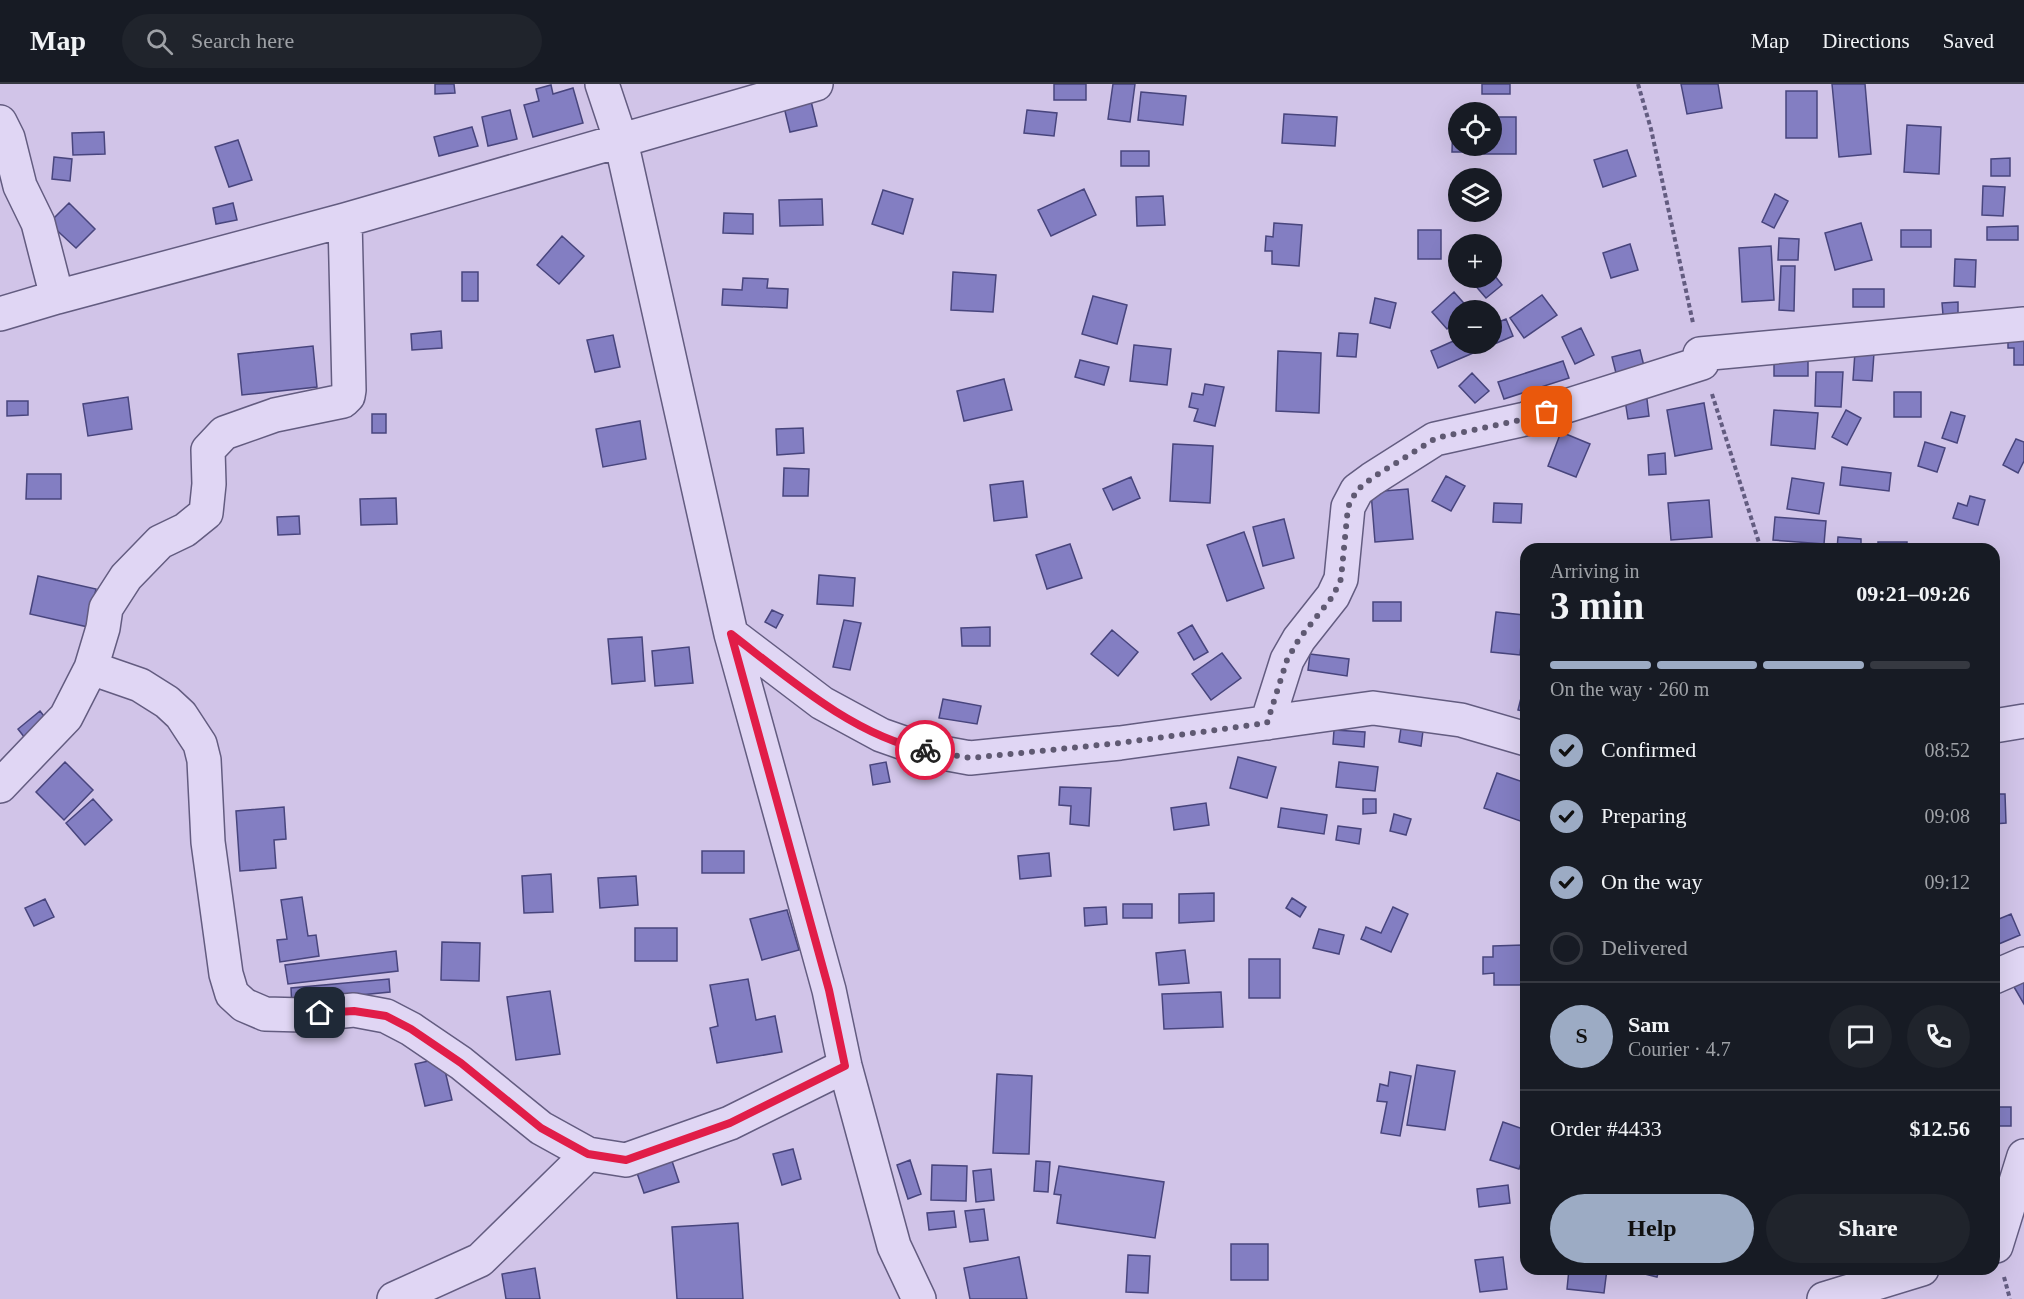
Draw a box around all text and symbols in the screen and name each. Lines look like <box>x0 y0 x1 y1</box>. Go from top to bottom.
search box <box>122 14 542 68</box>
text: Map <box>30 25 86 56</box>
icon: search <box>143 25 176 58</box>
text: Search here <box>191 28 294 53</box>
text: Map <box>1751 29 1789 53</box>
text: Directions <box>1822 29 1910 53</box>
text: Saved <box>1943 29 1994 53</box>
map controls <box>1448 102 1502 354</box>
button: locate <box>1448 102 1502 156</box>
button: layers <box>1448 168 1502 222</box>
button: + <box>1448 234 1502 288</box>
button: − <box>1448 300 1502 354</box>
pin <box>1521 386 1572 437</box>
icon: bag <box>1530 395 1563 428</box>
text: Arriving in <box>1550 560 1639 582</box>
text: 09:21–09:26 <box>1856 581 1970 606</box>
text: 3 min <box>1550 584 1644 627</box>
text: On the way · 260 m <box>1550 678 1709 700</box>
courier <box>895 720 955 780</box>
icon: bike <box>909 734 942 767</box>
icon: check <box>1550 734 1583 767</box>
text: Confirmed <box>1601 737 1696 762</box>
text: 08:52 <box>1924 739 1970 761</box>
icon: check <box>1550 800 1583 833</box>
text: Preparing <box>1601 803 1687 828</box>
text: 09:08 <box>1924 805 1970 827</box>
icon: check <box>1550 866 1583 899</box>
text: On the way <box>1601 869 1702 894</box>
text: 09:12 <box>1924 871 1970 893</box>
text: Delivered <box>1601 935 1688 960</box>
pin <box>294 987 345 1038</box>
icon: home <box>303 996 336 1029</box>
button: chat <box>1829 1005 1892 1068</box>
button: phone <box>1907 1005 1970 1068</box>
text: Sam <box>1628 1012 1670 1037</box>
text: S <box>1575 1023 1588 1048</box>
text: Courier · 4.7 <box>1628 1038 1731 1060</box>
text: Order #4433 <box>1550 1116 1662 1141</box>
text: $12.56 <box>1910 1116 1970 1141</box>
button: Help <box>1550 1194 1754 1263</box>
button: Share <box>1766 1194 1970 1263</box>

